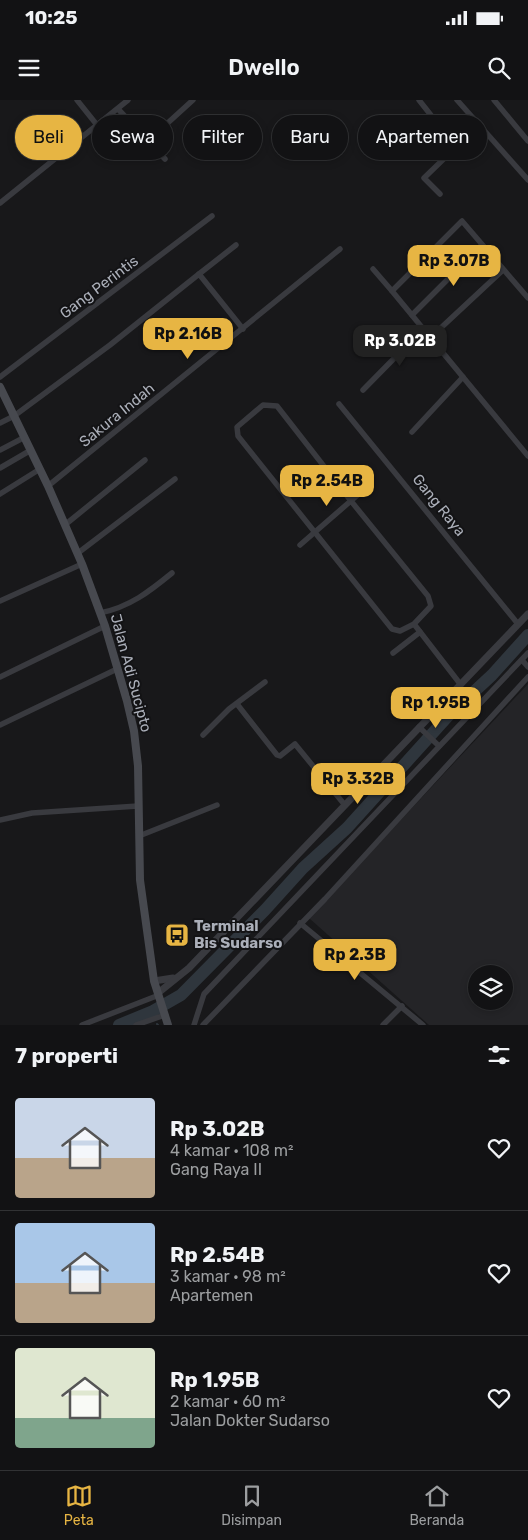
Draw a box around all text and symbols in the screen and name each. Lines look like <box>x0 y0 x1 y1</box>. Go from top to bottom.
text: 10:25 <box>25 6 78 29</box>
icon: menu <box>15 54 43 82</box>
text: Dwello <box>228 54 300 81</box>
icon: search <box>485 54 513 82</box>
chip: Beli <box>15 115 82 160</box>
chip: Sewa <box>92 115 173 160</box>
chip: Filter <box>183 115 262 160</box>
chip: Baru <box>272 115 348 160</box>
chip: Apartemen <box>358 115 487 160</box>
pin: Rp 3.07B <box>402 244 506 287</box>
street label: Gang Perintis <box>56 251 142 322</box>
text: Rp 3.07B <box>419 251 489 270</box>
pin: Rp 2.16B <box>136 318 240 360</box>
text: Rp 2.16B <box>154 324 222 343</box>
pin: Rp 3.02B <box>348 324 452 367</box>
text: Rp 3.02B <box>364 331 436 350</box>
street label: Sakura Indah <box>76 379 158 451</box>
pin: Rp 2.54B <box>275 464 379 507</box>
street label: Gang Raya <box>409 470 469 540</box>
text: Rp 2.54B <box>291 471 363 490</box>
street label: Jalan Adi Sucipto <box>107 612 155 734</box>
pin: Rp 1.95B <box>384 686 488 729</box>
text: Rp 1.95B <box>402 693 470 712</box>
pin: Rp 3.32B <box>306 762 410 805</box>
text: Rp 3.32B <box>322 769 394 788</box>
place label: Terminal Bis Sudarso <box>194 917 283 952</box>
bus stop icon: Terminal Bis Sudarso <box>164 922 190 948</box>
pin: Rp 2.3B <box>309 938 401 981</box>
text: Rp 2.3B <box>324 945 386 964</box>
map controls <box>468 965 513 1010</box>
button: layers <box>468 965 513 1010</box>
icon: filters <box>485 1041 513 1069</box>
text: 7 properti <box>15 1043 118 1068</box>
text: Rp 3.02B <box>170 1116 265 1141</box>
icon: home <box>55 1118 115 1178</box>
icon: heart <box>485 1134 513 1162</box>
text: 4 kamar · 108 m² <box>170 1141 293 1160</box>
text: Gang Raya II <box>170 1160 262 1179</box>
text: Rp 2.54B <box>170 1242 265 1267</box>
icon: home <box>55 1243 115 1303</box>
icon: heart <box>485 1259 513 1287</box>
text: 3 kamar · 98 m² <box>170 1267 286 1286</box>
text: Apartemen <box>170 1286 253 1305</box>
text: Rp 1.95B <box>170 1367 260 1392</box>
icon: home <box>55 1368 115 1428</box>
icon: heart <box>485 1384 513 1412</box>
text: 2 kamar · 60 m² <box>170 1392 286 1411</box>
text: Jalan Dokter Sudarso <box>170 1411 330 1430</box>
tab: Peta <box>64 1482 94 1529</box>
tab: Disimpan <box>221 1482 282 1529</box>
tab: Beranda <box>409 1482 464 1529</box>

